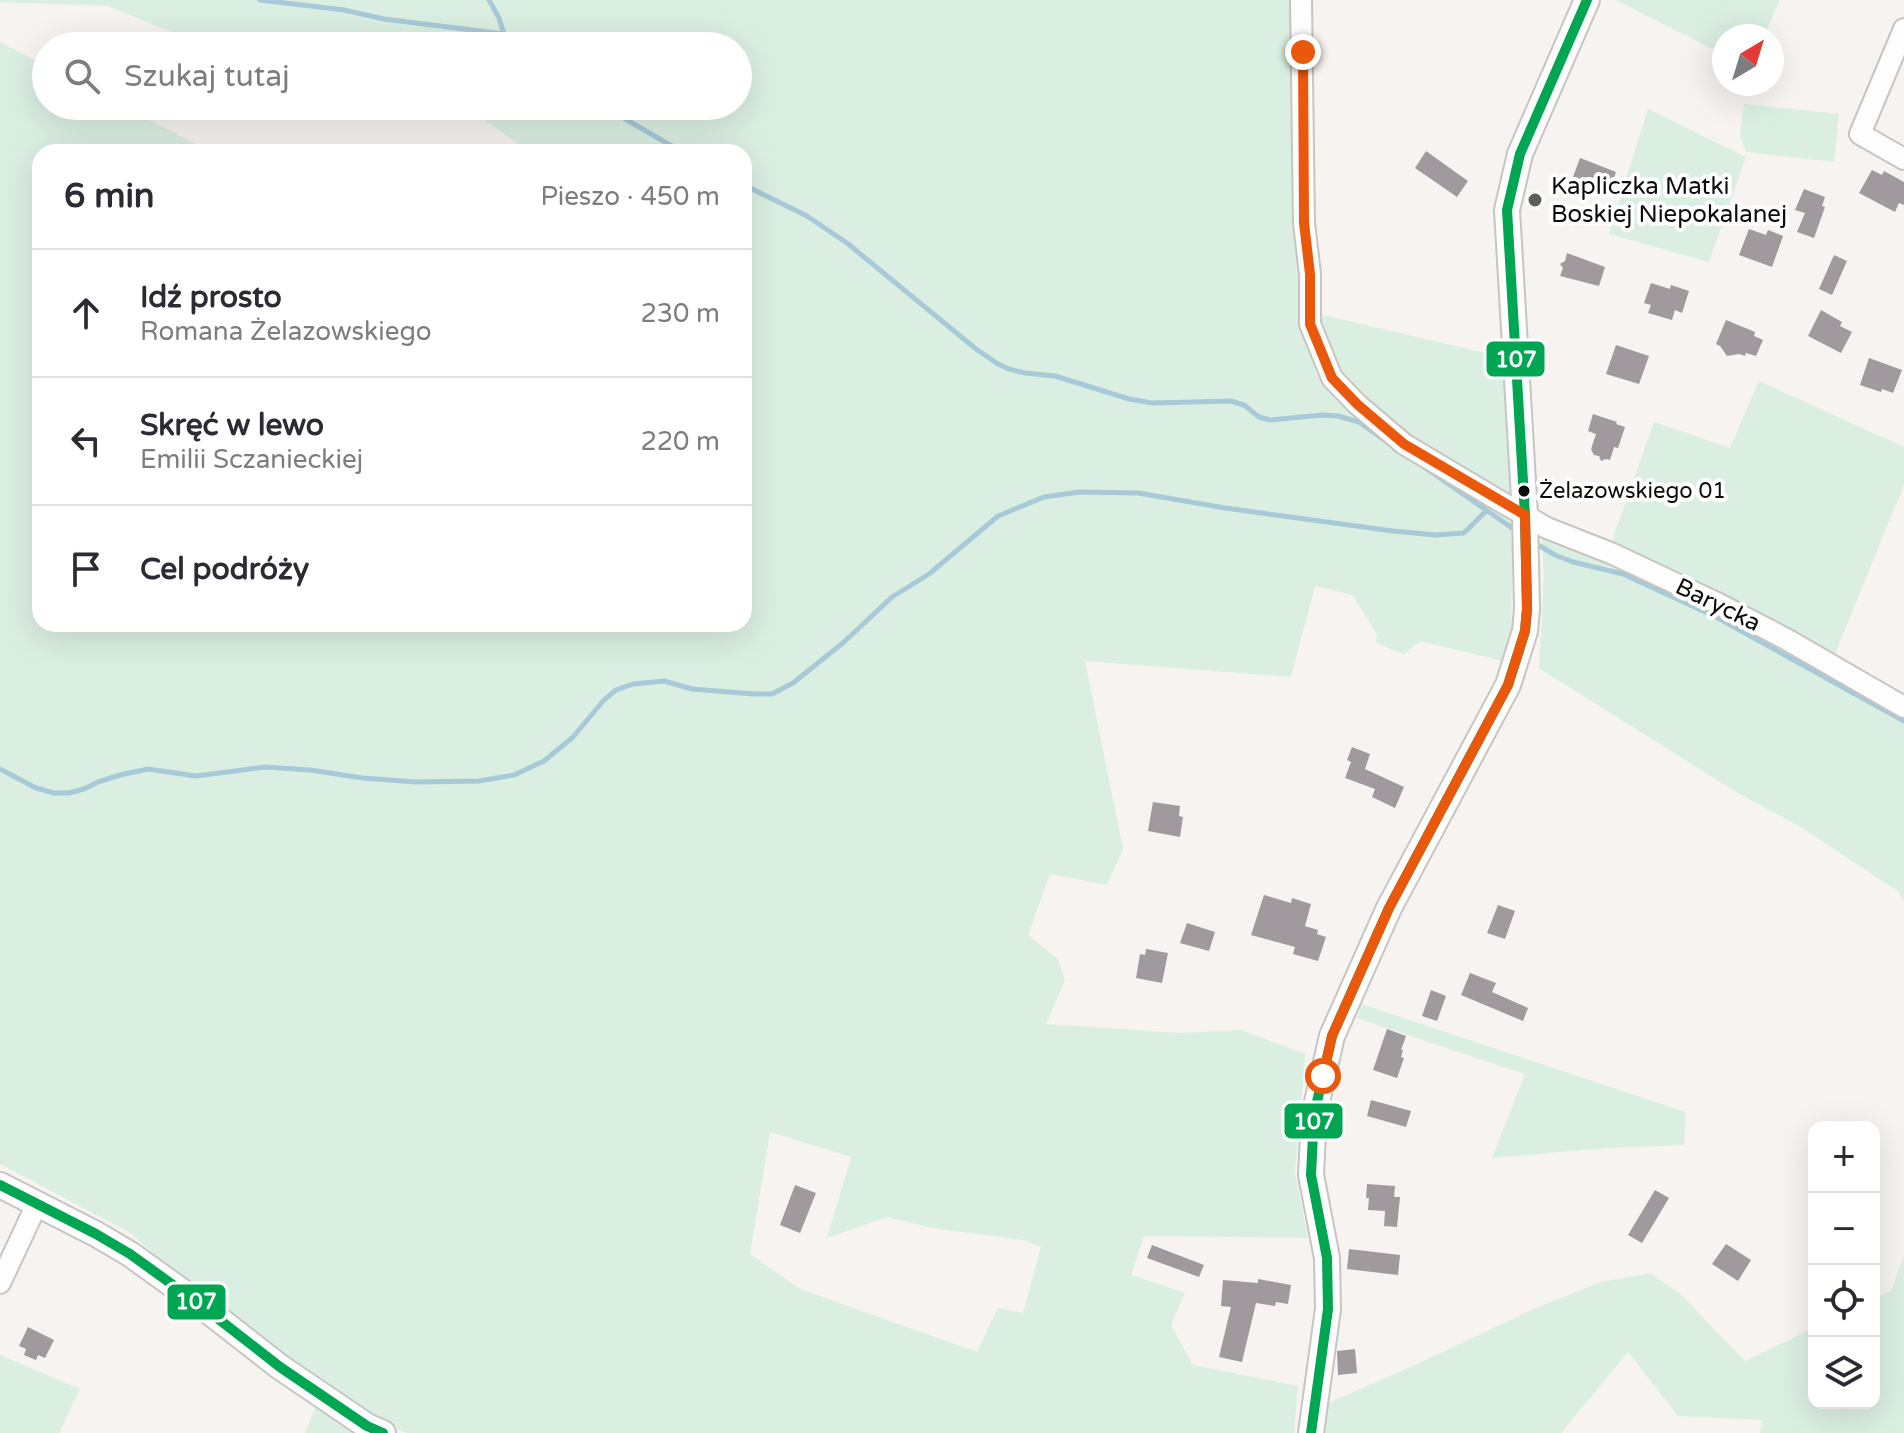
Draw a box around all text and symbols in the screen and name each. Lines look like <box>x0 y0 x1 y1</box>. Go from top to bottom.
north arrow <box>1712 24 1784 96</box>
search box <box>32 32 752 120</box>
route end <box>1285 34 1321 70</box>
icon: search <box>60 54 104 98</box>
text: Szukaj tutaj <box>124 58 290 95</box>
place label: Kapliczka Matki Boskiej Niepokalanej <box>1551 172 1787 229</box>
text: 6 min <box>64 176 155 217</box>
text: Pieszo · 450 m <box>540 181 720 212</box>
marker: Kapliczka Matki Boskiej Niepokalanej <box>1526 191 1544 209</box>
text: Idź prosto <box>140 279 282 316</box>
icon: ahead <box>64 291 108 335</box>
text: 230 m <box>640 298 720 329</box>
text: Romana Żelazowskiego <box>140 316 432 347</box>
line badge: 107 <box>1485 340 1546 378</box>
text: 107 <box>1495 347 1537 373</box>
text: Skręć w lewo <box>140 407 324 444</box>
icon: left <box>64 419 108 463</box>
text: 220 m <box>640 426 720 457</box>
text: Emilii Sczanieckiej <box>140 444 363 475</box>
place label: Żelazowskiego 01 <box>1539 478 1726 504</box>
marker: Żelazowskiego 01 <box>1516 483 1532 499</box>
icon: arrive <box>64 547 108 591</box>
text: Cel podróży <box>140 551 309 588</box>
street label: Barycka <box>1671 572 1765 638</box>
route start <box>1305 1058 1341 1094</box>
line badge: 107 <box>1283 1102 1344 1140</box>
text: 107 <box>1293 1109 1335 1135</box>
map controls <box>1808 1121 1880 1409</box>
button: + <box>1808 1121 1880 1193</box>
button: − <box>1808 1193 1880 1265</box>
button: locate <box>1808 1265 1880 1337</box>
line badge: 107 <box>166 1283 227 1321</box>
text: 107 <box>175 1289 217 1315</box>
button: layers <box>1808 1337 1880 1409</box>

